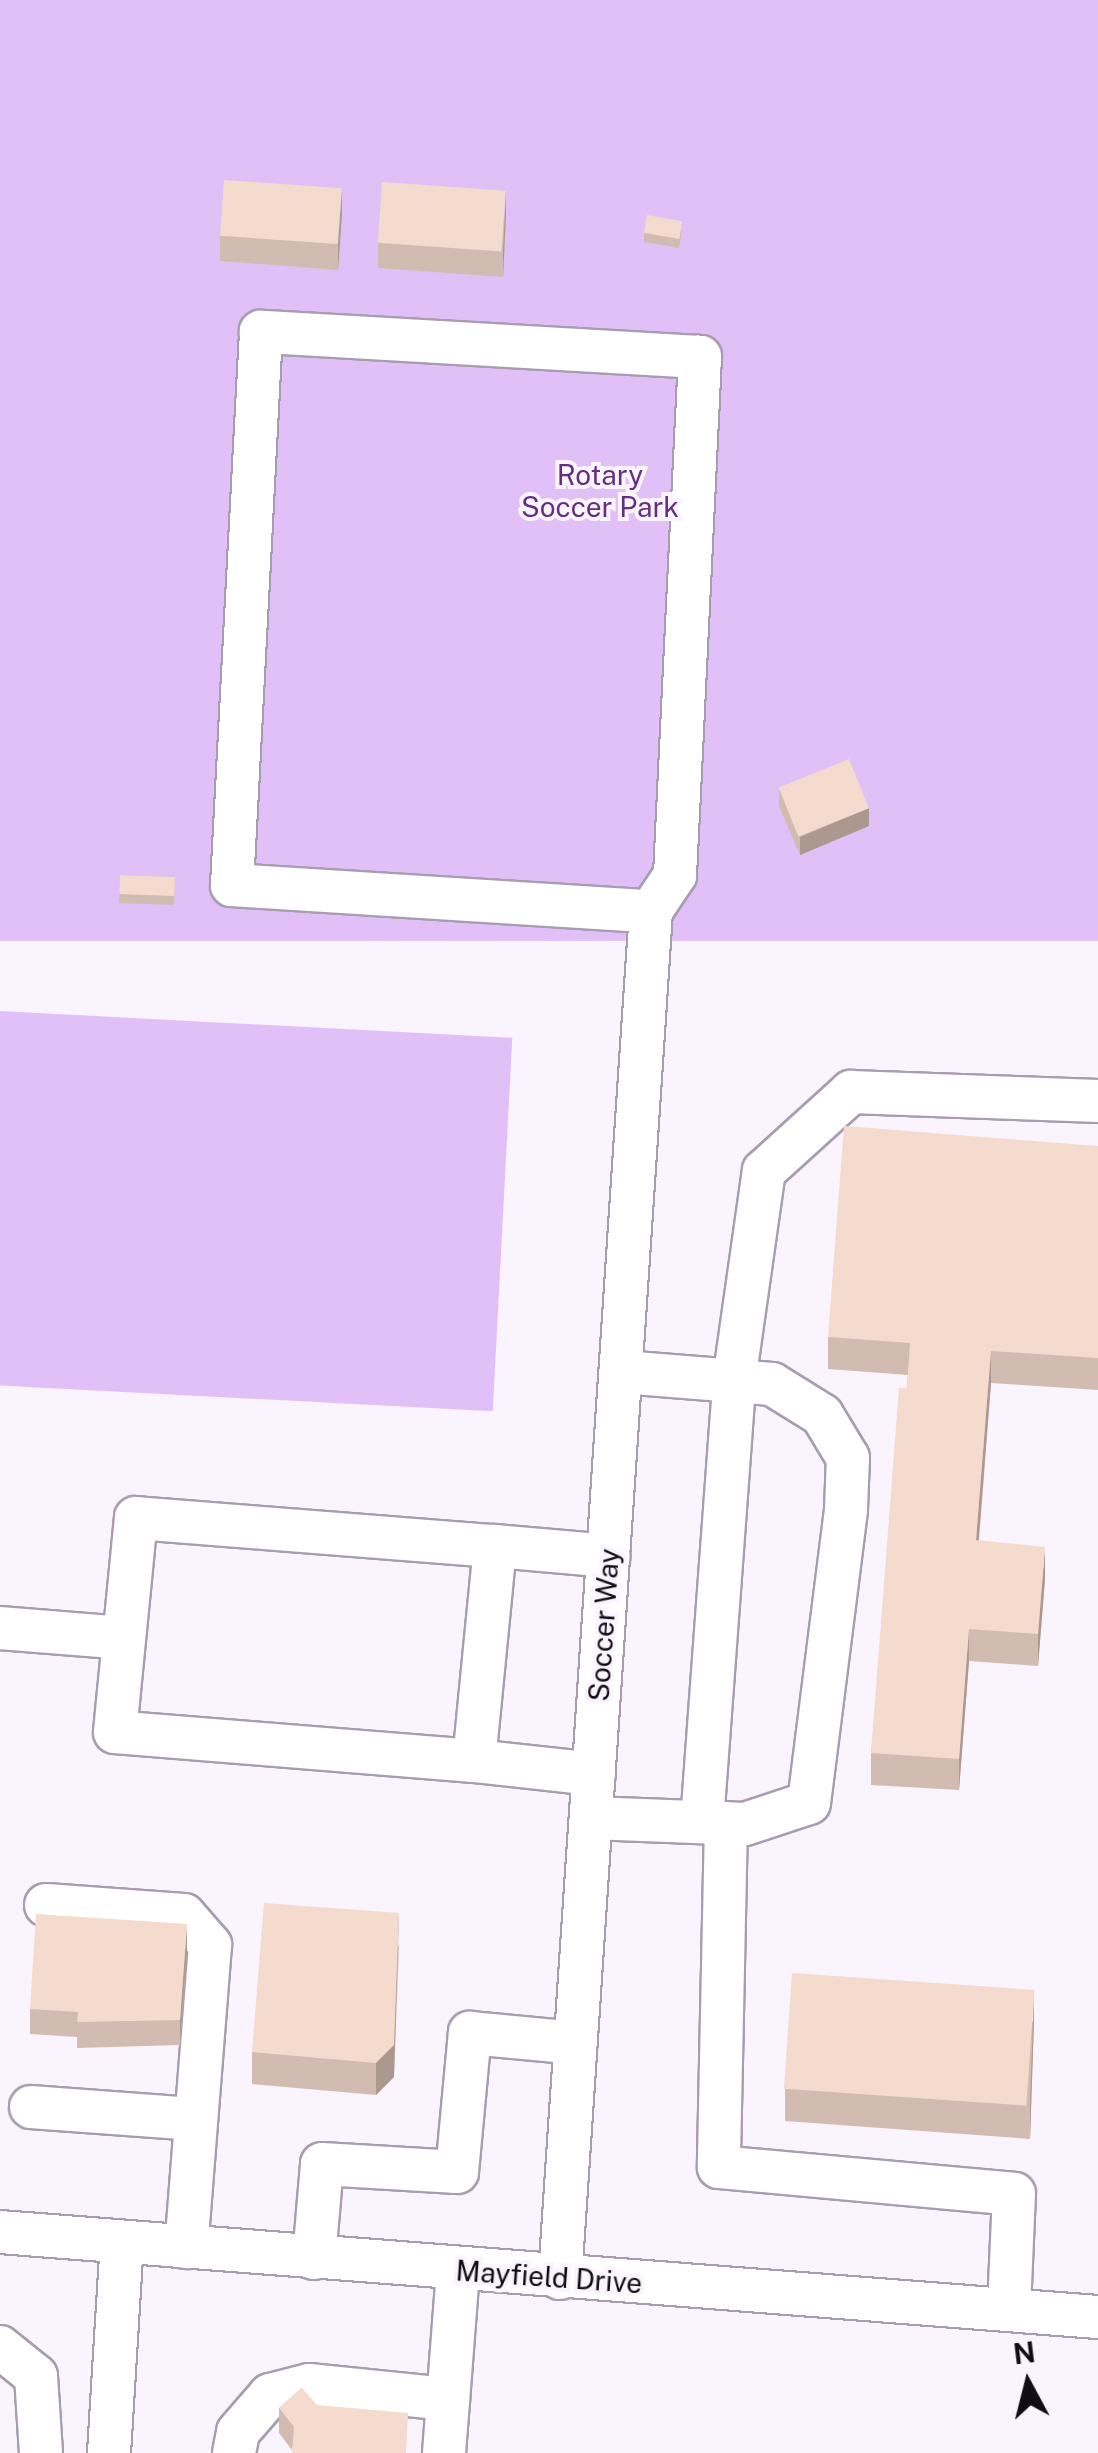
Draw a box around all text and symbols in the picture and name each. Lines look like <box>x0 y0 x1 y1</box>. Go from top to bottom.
park label: Rotary Soccer Park <box>521 458 679 524</box>
street label: Soccer Way <box>582 1547 626 1703</box>
street label: Mayfield Drive <box>455 2254 643 2300</box>
north arrow <box>978 2333 1078 2433</box>
text: N <box>1011 2335 1037 2370</box>

